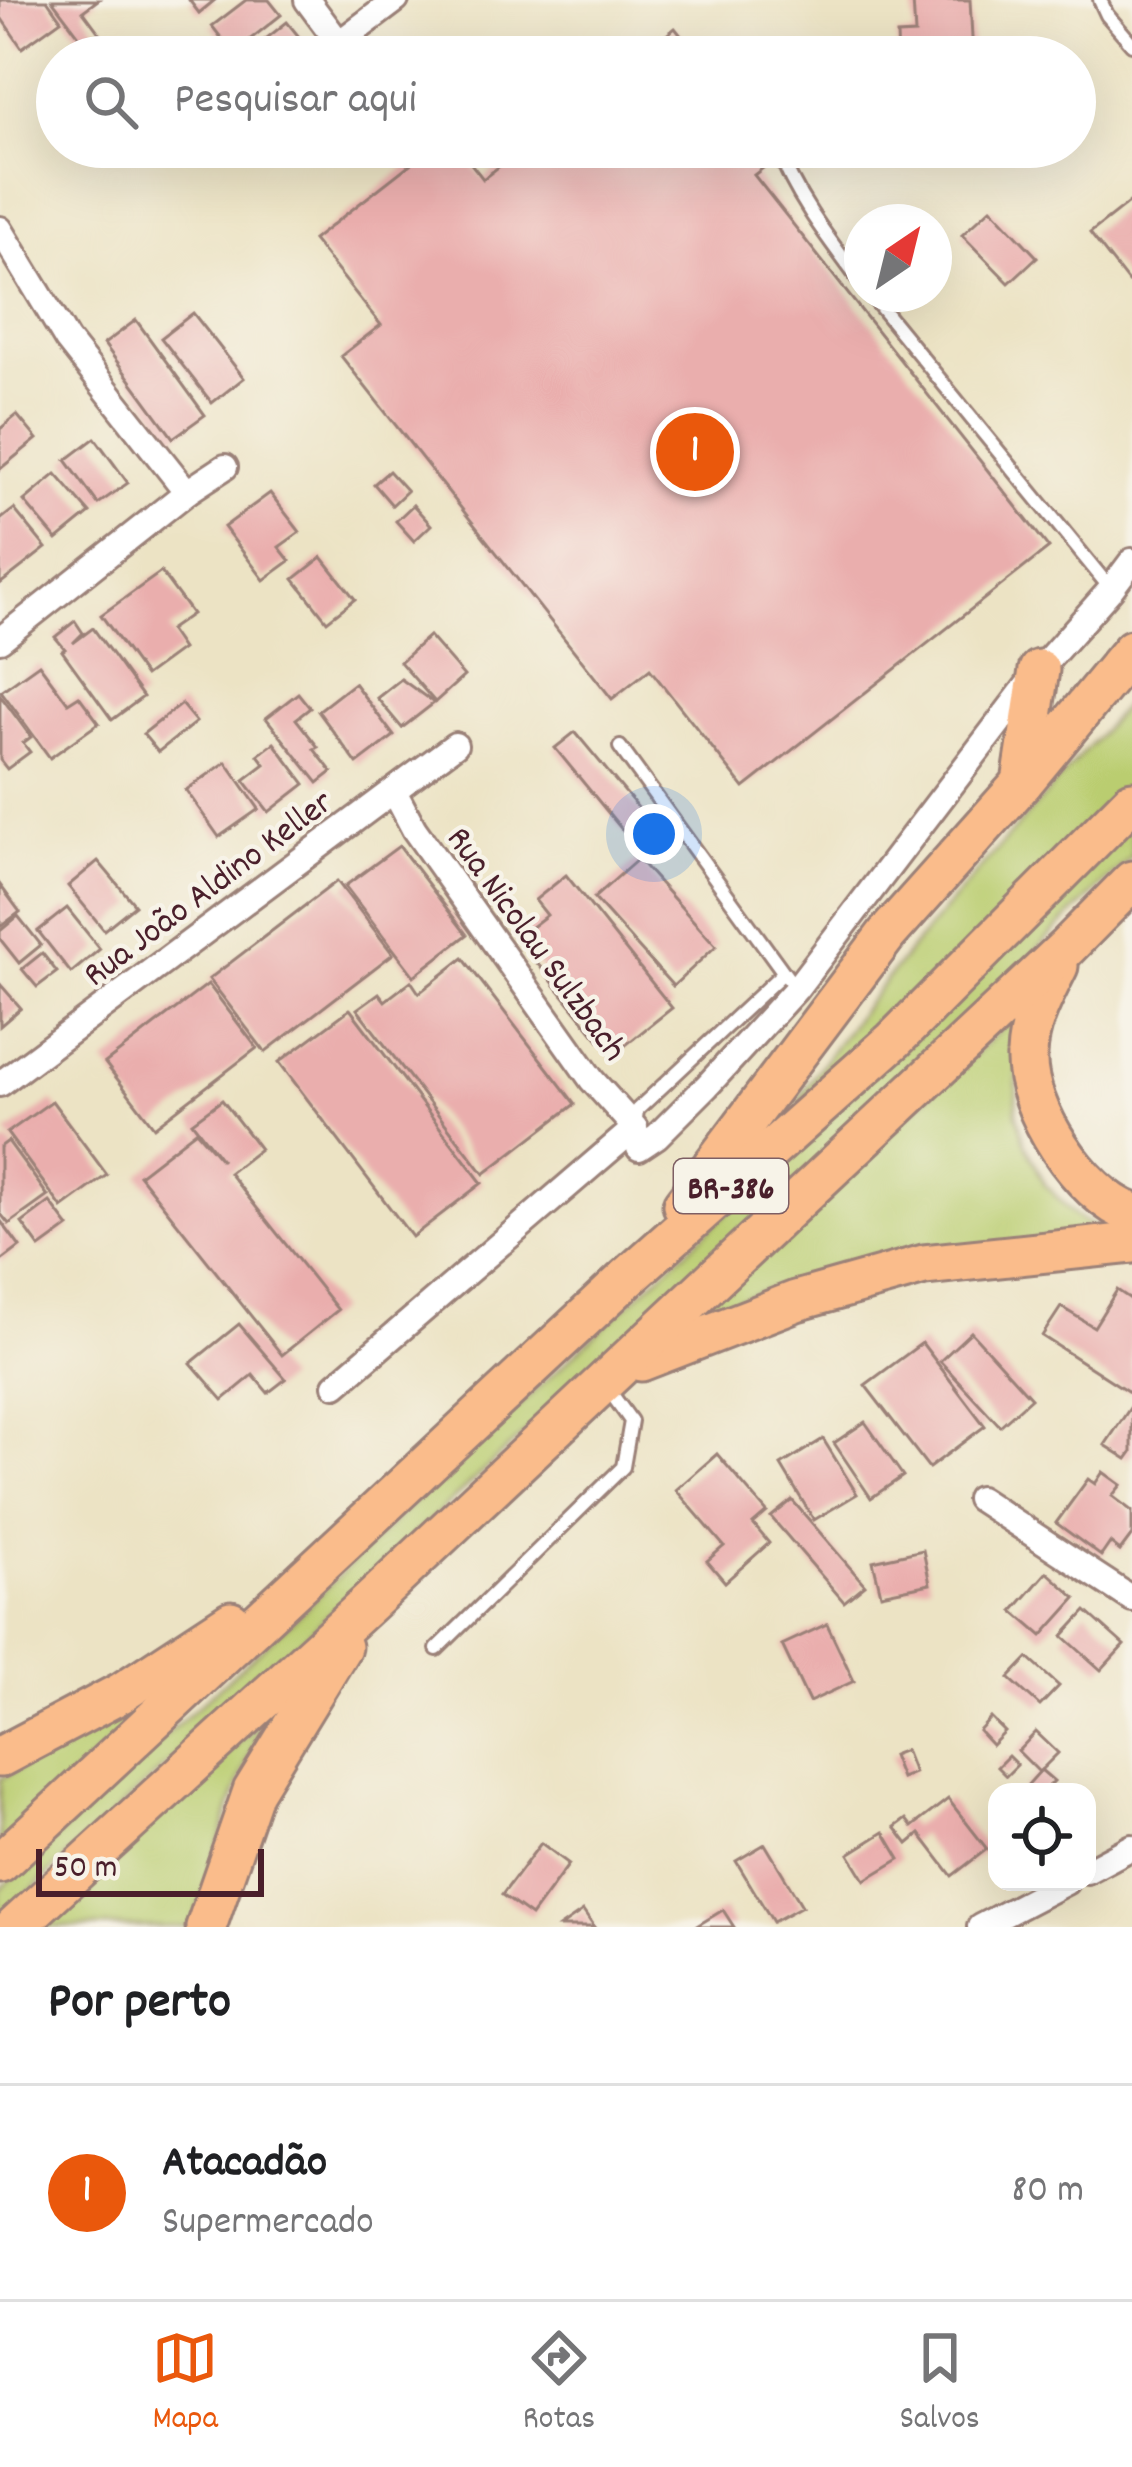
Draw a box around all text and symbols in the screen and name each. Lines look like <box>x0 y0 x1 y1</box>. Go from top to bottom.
search box <box>36 36 1096 168</box>
icon: search <box>78 69 144 135</box>
text: Pesquisar aqui <box>174 70 417 134</box>
north arrow <box>844 204 952 312</box>
pin: 1 <box>656 407 734 497</box>
street label: Rua João Aldino Keller <box>74 779 346 1002</box>
your location <box>624 804 684 864</box>
street label: Rua Nicolau Sulzbach <box>431 817 637 1074</box>
road number: BR-386 <box>674 1159 788 1213</box>
map controls <box>988 1783 1096 1891</box>
button: locate <box>988 1783 1096 1891</box>
scale bar <box>36 1843 264 1896</box>
text: 50 m <box>54 1846 118 1893</box>
text: Por perto <box>48 1969 231 2041</box>
text: Atacadão <box>162 2133 327 2197</box>
text: 1 <box>83 2165 91 2220</box>
text: 80 m <box>1011 2165 1084 2220</box>
text: Supermercado <box>162 2197 374 2252</box>
tab: Mapa <box>152 2325 218 2444</box>
tab: Rotas <box>523 2325 595 2444</box>
tab: Salvos <box>900 2325 980 2444</box>

